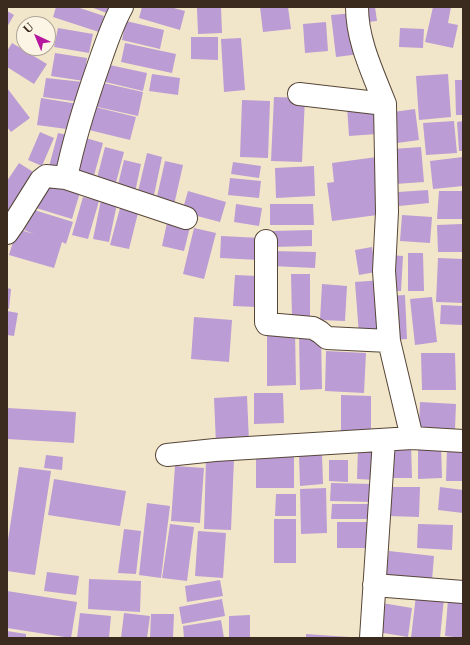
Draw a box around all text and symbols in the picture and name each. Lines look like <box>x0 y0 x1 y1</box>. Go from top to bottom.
north arrow <box>16 16 56 56</box>
text: U <box>20 20 36 36</box>

